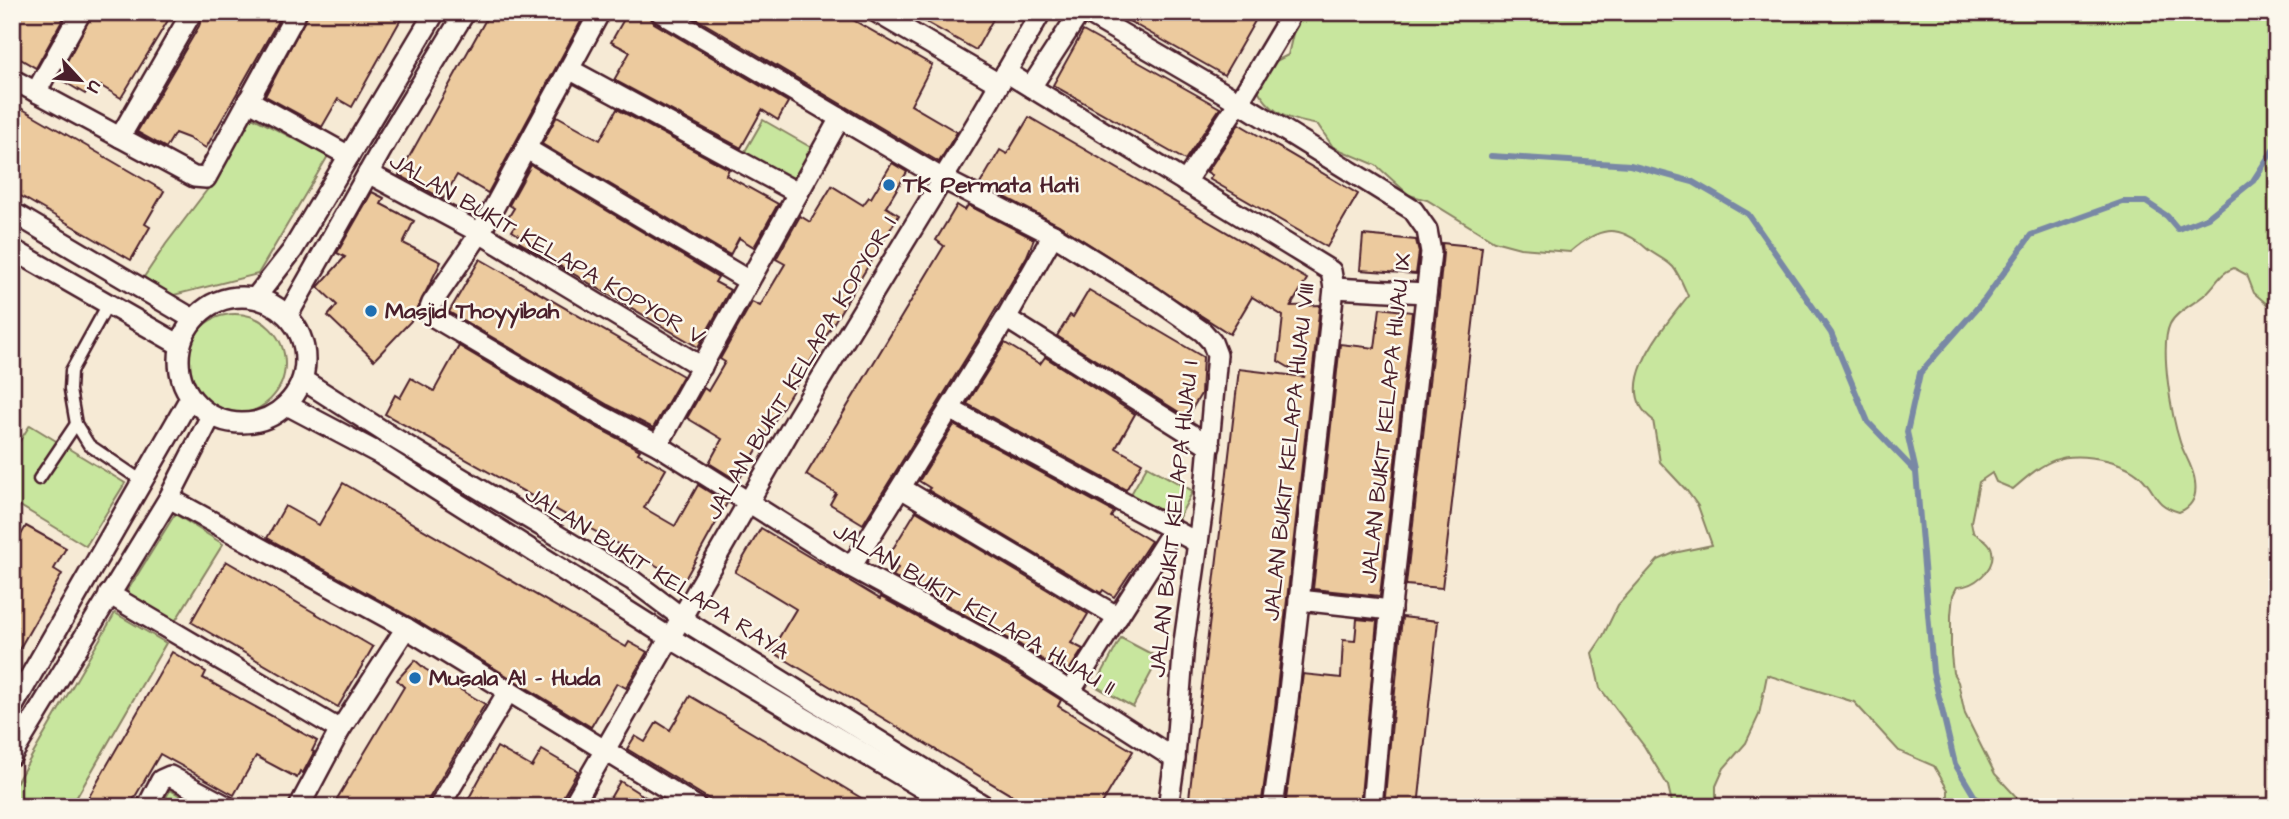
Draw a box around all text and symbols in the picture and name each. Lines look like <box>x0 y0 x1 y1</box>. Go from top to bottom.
north arrow <box>46 46 116 116</box>
text: U <box>79 76 108 98</box>
street label: JALAN BUKIT KELAPA KOPYOR V <box>383 145 711 353</box>
place label: TK Permata Hati <box>902 169 1079 201</box>
marker: TK Permata Hati <box>881 177 897 193</box>
street label: JALAN BUKIT KELAPA KOPYOR I <box>697 210 905 526</box>
street label: JALAN BUKIT KELAPA HIJAU IX <box>1353 251 1419 585</box>
street label: JALAN BUKIT KELAPA HIJAU VIII <box>1255 281 1323 623</box>
place label: Masjid Thoyyibah <box>385 295 560 329</box>
marker: Masjid Thoyyibah <box>363 303 379 319</box>
street label: JALAN BUKIT KELAPA HIJAU I <box>1141 359 1207 679</box>
street label: JALAN BUKIT KELAPA RAYA <box>519 478 796 668</box>
street label: JALAN BUKIT KELAPA HIJAU II <box>827 515 1121 703</box>
place label: Musala Al - Huda <box>429 662 601 694</box>
marker: Musala Al - Huda <box>407 670 423 686</box>

